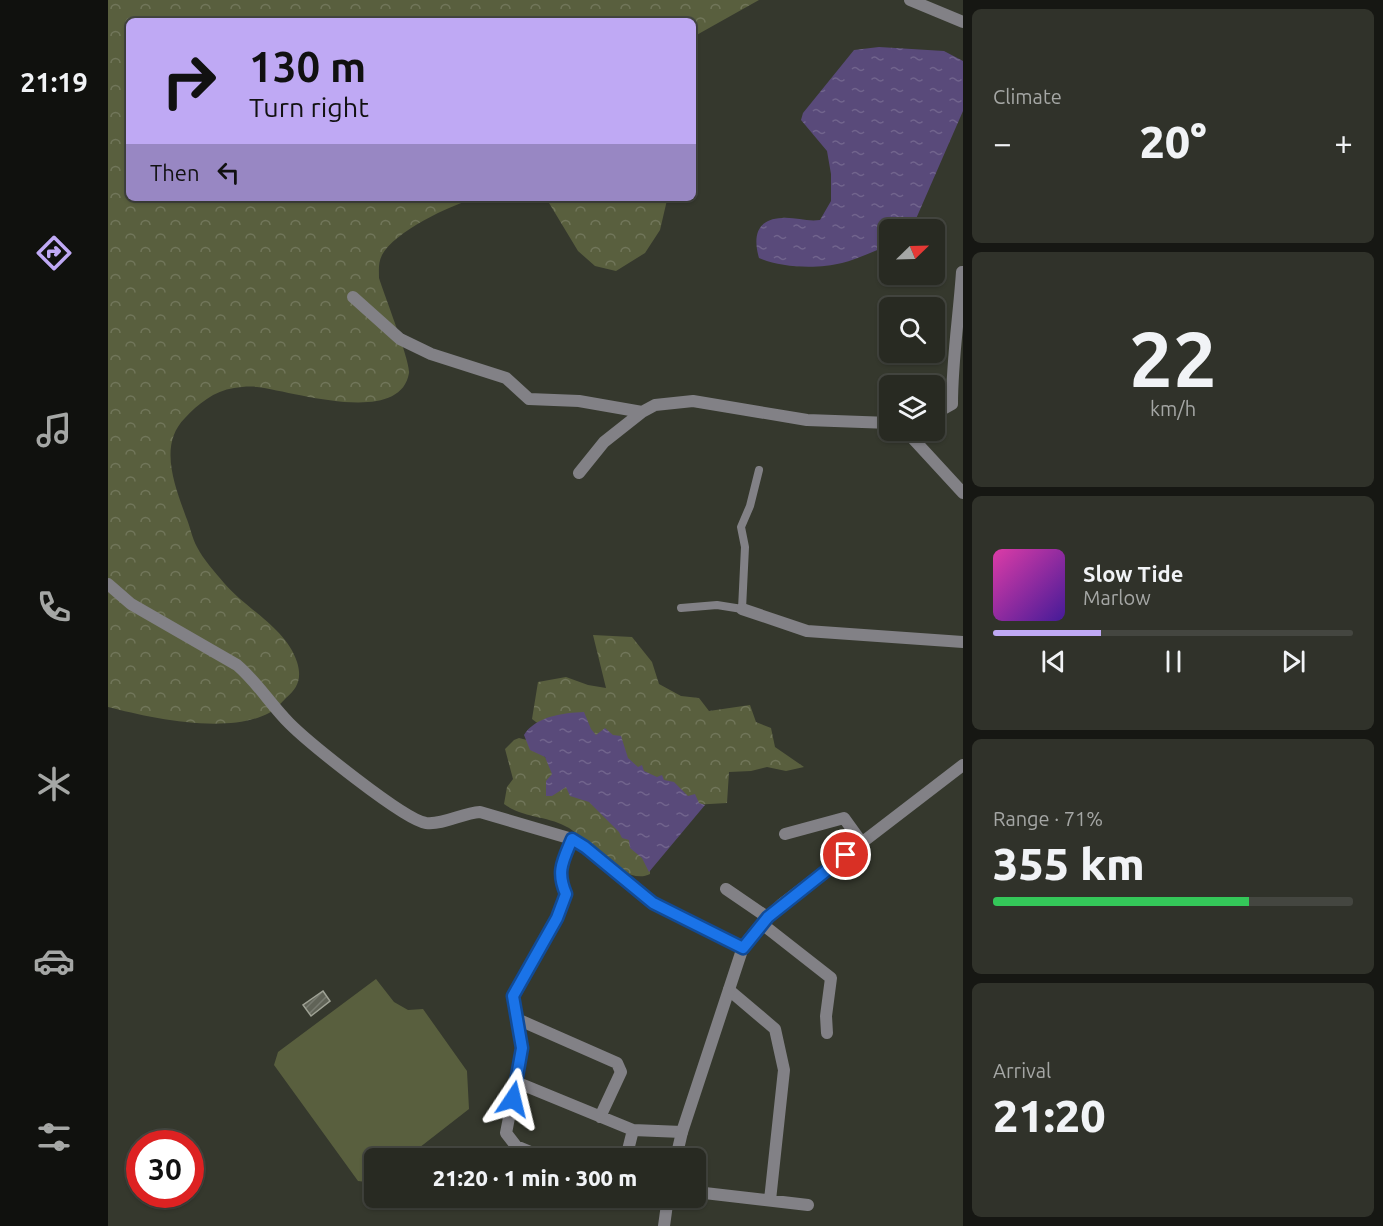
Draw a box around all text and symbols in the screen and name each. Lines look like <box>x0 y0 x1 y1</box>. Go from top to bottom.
icon: right <box>150 42 228 120</box>
text: 130 m <box>249 43 366 90</box>
text: 21:19 <box>20 67 88 97</box>
text: Climate <box>993 85 1062 108</box>
text: Turn right <box>249 92 369 122</box>
text: 20° <box>1139 116 1207 167</box>
text: − <box>993 124 1012 161</box>
text: + <box>1334 124 1353 161</box>
icon: left <box>212 156 245 189</box>
text: Then <box>150 160 200 185</box>
north arrow <box>879 219 945 285</box>
map controls <box>879 219 945 441</box>
icon: directions <box>33 232 75 274</box>
button: search <box>879 297 945 363</box>
text: 22 <box>1129 314 1217 402</box>
button: layers <box>879 375 945 441</box>
text: km/h <box>1150 397 1196 420</box>
icon: music <box>33 409 75 451</box>
text: Slow Tide <box>1083 561 1183 586</box>
icon: phone <box>33 586 75 628</box>
text: Marlow <box>1083 586 1151 609</box>
icon: previous <box>1037 645 1070 678</box>
icon: pause <box>1157 645 1190 678</box>
icon: next <box>1277 645 1310 678</box>
icon: climate <box>33 763 75 805</box>
text: Range · 71% <box>993 807 1103 830</box>
pin <box>820 829 871 880</box>
icon: arrive <box>829 838 862 871</box>
text: 355 km <box>993 838 1145 889</box>
icon: car <box>33 940 75 982</box>
text: Arrival <box>993 1059 1051 1082</box>
position arrow <box>481 1067 545 1131</box>
text: 21:20 <box>993 1090 1106 1141</box>
icon: filters <box>33 1116 75 1158</box>
speed limit sign: 30 <box>126 1130 204 1208</box>
text: 21:20 · 1 min · 300 m <box>433 1165 637 1190</box>

